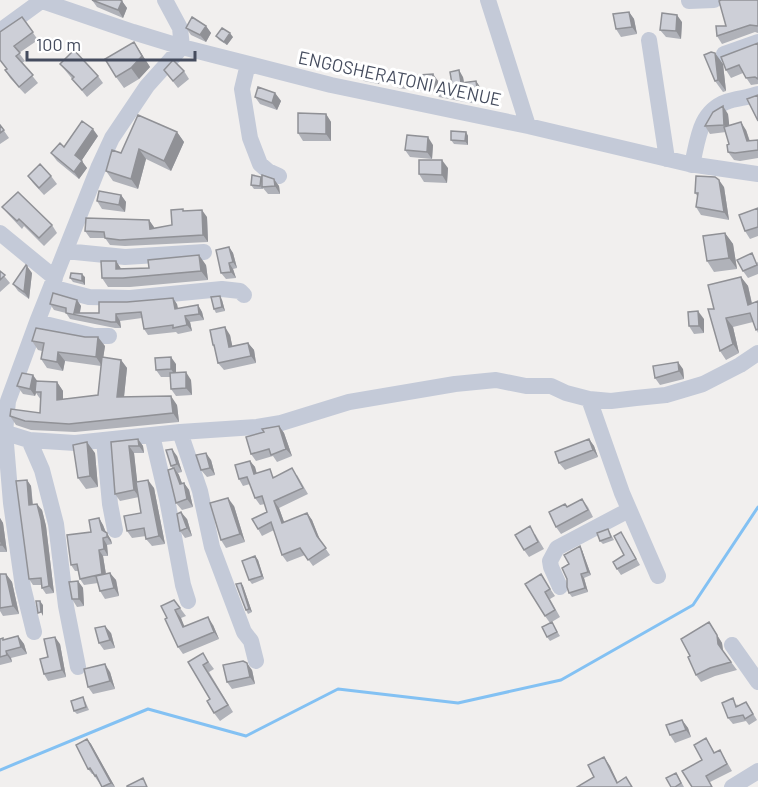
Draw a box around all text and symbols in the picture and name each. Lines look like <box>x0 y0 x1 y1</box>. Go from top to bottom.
scale bar <box>27 24 195 62</box>
text: 100 m <box>36 33 81 55</box>
street label: ENGOSHERATONI AVENUE <box>297 46 503 110</box>

